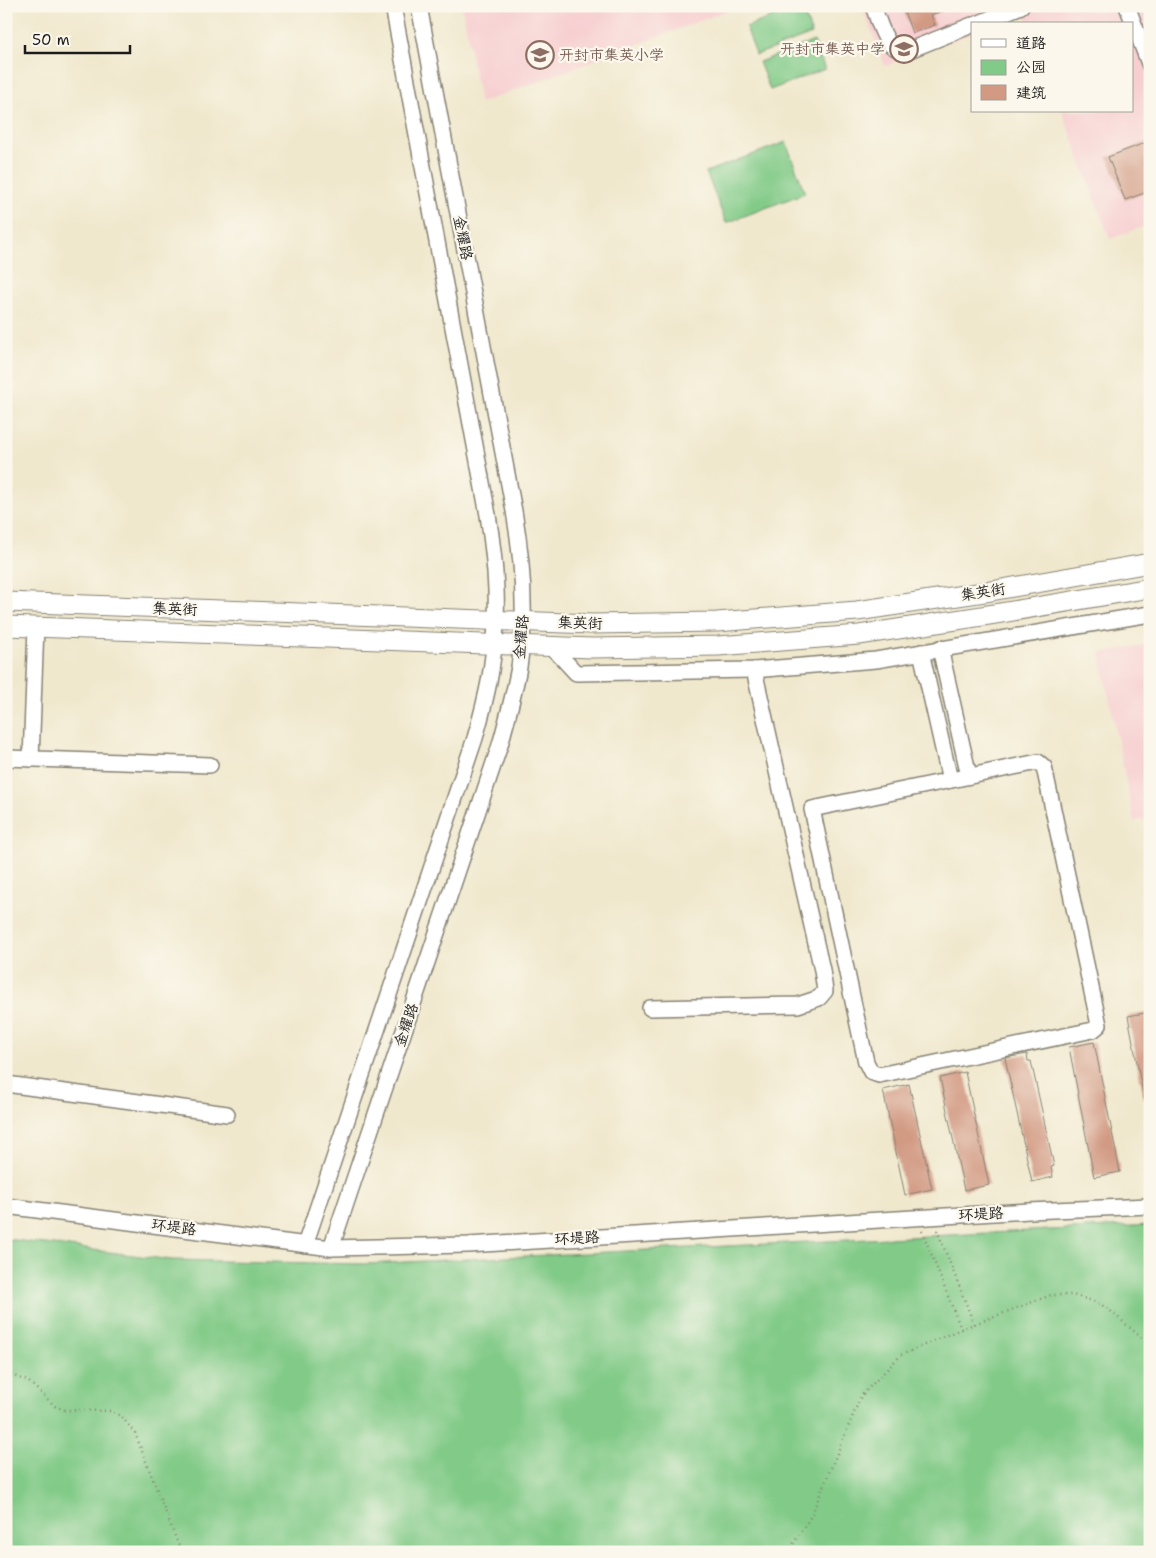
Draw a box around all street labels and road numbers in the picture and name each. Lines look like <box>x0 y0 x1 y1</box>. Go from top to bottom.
street label: 金耀路 <box>449 214 477 262</box>
street label: 集英街 <box>959 579 1007 605</box>
street label: 集英街 <box>152 598 198 620</box>
street label: 集英街 <box>557 613 603 633</box>
street label: 金耀路 <box>509 614 533 660</box>
street label: 金耀路 <box>389 1000 423 1050</box>
street label: 环堤路 <box>958 1203 1004 1225</box>
street label: 环堤路 <box>150 1214 198 1240</box>
street label: 环堤路 <box>554 1227 600 1249</box>

